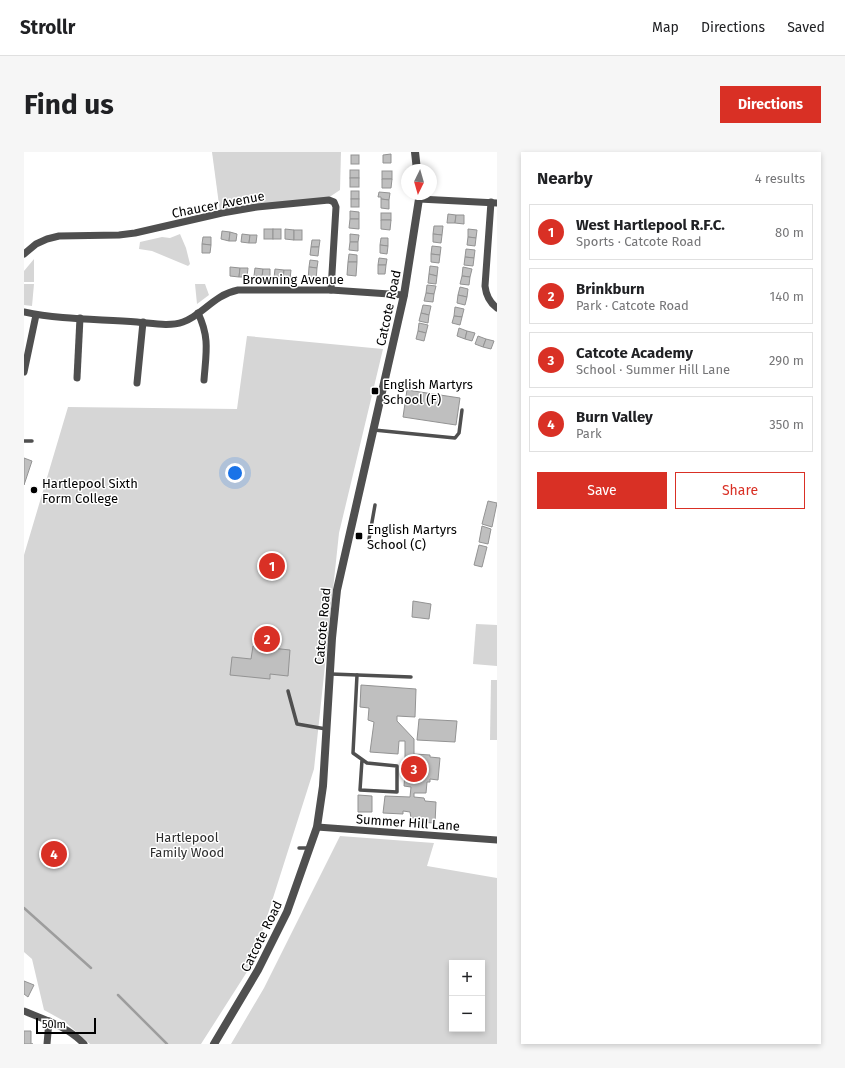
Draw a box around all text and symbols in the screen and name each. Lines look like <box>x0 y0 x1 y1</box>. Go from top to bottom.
text: Strollr <box>20 16 75 39</box>
text: Map <box>652 19 679 36</box>
text: Directions <box>701 19 765 36</box>
text: Saved <box>787 19 825 36</box>
button: Directions <box>720 86 821 123</box>
text: Find us <box>24 88 114 121</box>
north arrow <box>401 164 437 200</box>
text: Nearby <box>537 168 592 189</box>
text: 4 results <box>755 171 805 186</box>
street label: Chaucer Avenue <box>170 188 266 221</box>
text: West Hartlepool R.F.C. <box>576 216 725 234</box>
text: 1 <box>548 225 554 240</box>
text: 80 m <box>775 225 804 240</box>
text: Sports · Catcote Road <box>576 234 701 249</box>
street label: Catcote Road <box>373 269 404 347</box>
street label: Browning Avenue <box>242 272 344 287</box>
text: Brinkburn <box>576 280 645 298</box>
text: 2 <box>548 289 554 304</box>
text: 140 m <box>770 289 804 304</box>
text: Park · Catcote Road <box>576 298 689 313</box>
text: Catcote Academy <box>576 344 693 362</box>
text: 3 <box>548 353 554 368</box>
text: 290 m <box>769 353 804 368</box>
text: School · Summer Hill Lane <box>576 362 730 377</box>
place label: English Martyrs School (F) <box>383 377 473 407</box>
marker: English Martyrs School (F) <box>370 386 380 396</box>
text: Burn Valley <box>576 408 653 426</box>
text: 4 <box>547 417 555 432</box>
text: 350 m <box>769 417 804 432</box>
text: Park <box>576 426 602 441</box>
your location <box>225 463 245 483</box>
button: Save <box>537 472 667 509</box>
button: Share <box>675 472 805 509</box>
place label: Hartlepool Sixth Form College <box>42 476 138 506</box>
marker: Hartlepool Sixth Form College <box>29 485 39 495</box>
place label: English Martyrs School (C) <box>367 522 457 552</box>
marker: English Martyrs School (C) <box>354 531 364 541</box>
pin: 1 <box>259 551 285 581</box>
street label: Catcote Road <box>312 587 333 665</box>
pin: 2 <box>254 624 280 654</box>
pin: 3 <box>401 754 427 784</box>
street label: Summer Hill Lane <box>355 811 460 834</box>
park label: Hartlepool Family Wood <box>150 830 224 860</box>
pin: 4 <box>41 839 67 869</box>
street label: Catcote Road <box>238 898 285 974</box>
map controls <box>449 960 485 1032</box>
button: + <box>449 960 485 996</box>
button: − <box>449 996 485 1032</box>
scale bar <box>36 1016 96 1035</box>
text: 50 m <box>42 1018 66 1031</box>

